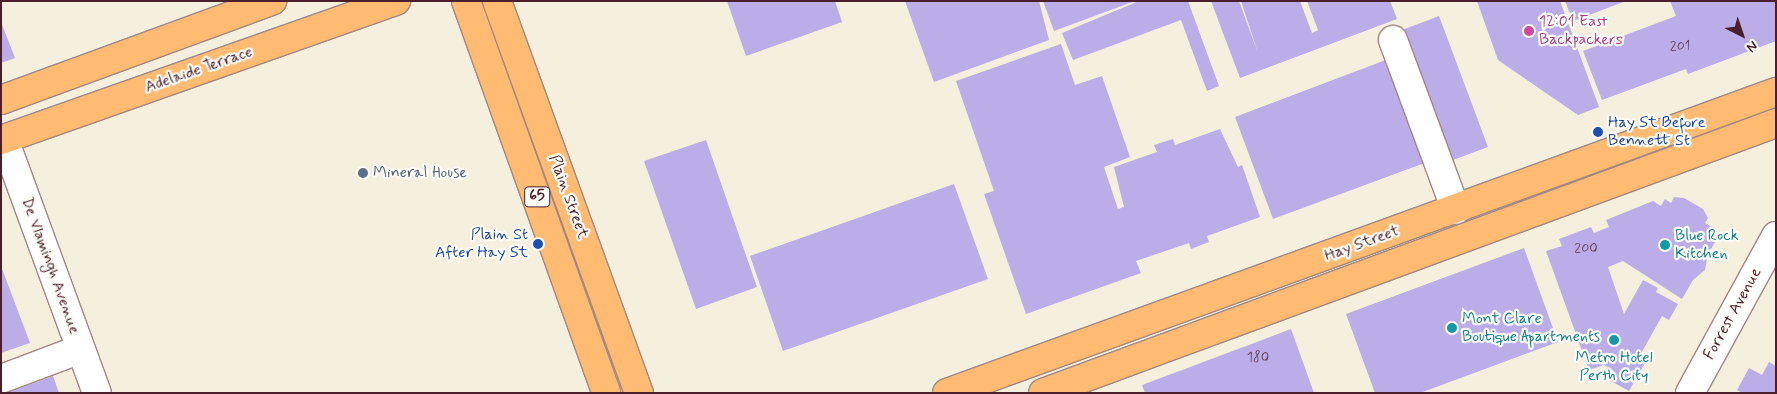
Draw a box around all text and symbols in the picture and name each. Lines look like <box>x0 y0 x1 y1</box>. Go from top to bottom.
north arrow <box>1717 10 1767 60</box>
place label: 12:01 East Backpackers <box>1539 12 1623 50</box>
marker: 12:01 East Backpackers <box>1523 25 1535 37</box>
text: N <box>1742 36 1761 56</box>
house number: 201 <box>1670 38 1690 54</box>
street label: Adelaide Terrace <box>143 43 255 97</box>
place label: Hay St Before Bennett St <box>1608 113 1702 151</box>
marker: Hay St Before Bennett St <box>1592 126 1604 138</box>
street label: Plain Street <box>544 152 592 242</box>
place label: Mineral House <box>373 163 470 183</box>
marker: Mineral House <box>357 167 369 179</box>
road number: 65 <box>523 184 551 210</box>
street label: De Vlamingh Avenue <box>16 195 84 337</box>
street label: Hay Street <box>1323 222 1401 266</box>
place label: Plain St After Hay St <box>440 225 528 263</box>
place label: Blue Rock Kitchen <box>1675 226 1739 264</box>
marker: Plain St After Hay St <box>532 238 544 250</box>
marker: Blue Rock Kitchen <box>1659 239 1671 251</box>
house number: 200 <box>1574 240 1598 256</box>
street label: Forrest Avenue <box>1700 265 1766 363</box>
place label: Mont Clare Boutique Apartments <box>1462 309 1600 347</box>
marker: Mont Clare Boutique Apartments <box>1446 322 1458 334</box>
marker: Metro Hotel Perth City <box>1608 334 1620 346</box>
place label: Metro Hotel Perth City <box>1575 348 1653 386</box>
house number: 180 <box>1247 349 1269 365</box>

